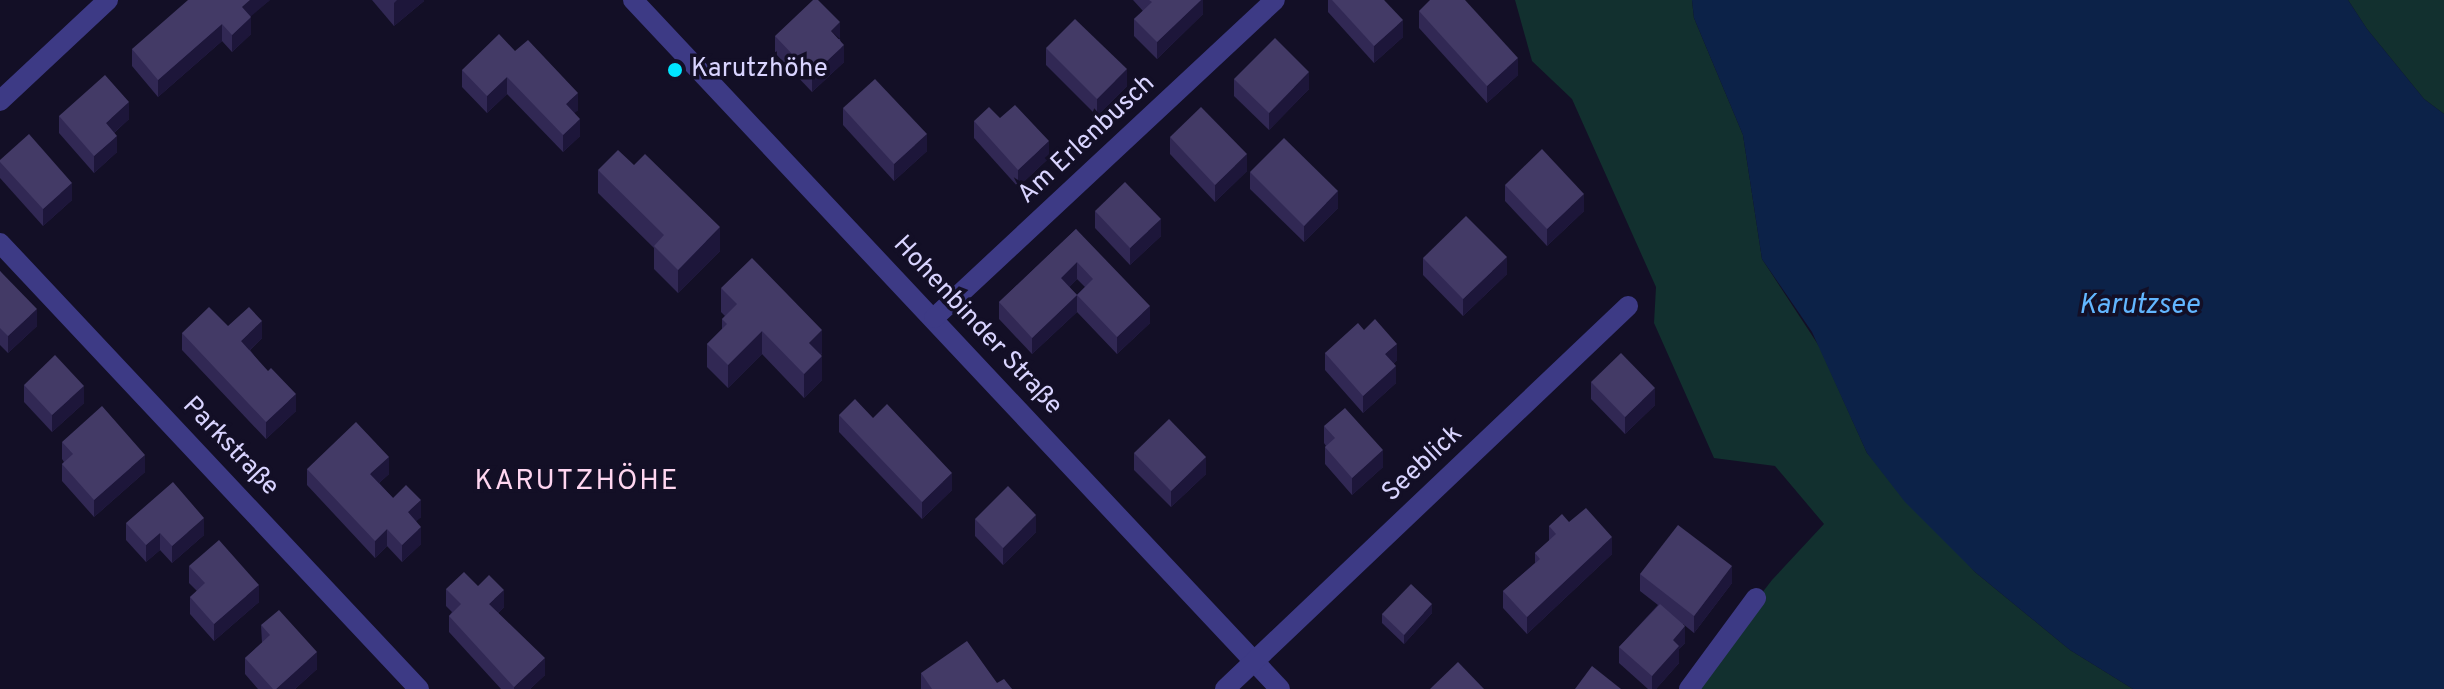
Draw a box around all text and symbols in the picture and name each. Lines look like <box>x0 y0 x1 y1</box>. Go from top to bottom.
place label: Karutzhöhe <box>691 54 828 86</box>
marker: Karutzhöhe <box>666 61 684 79</box>
street label: Am Erlenbusch <box>1012 69 1162 211</box>
street label: Hohenbinder Straße <box>886 230 1068 422</box>
water label: Karutzsee <box>2079 289 2199 323</box>
street label: Parkstraße <box>175 391 285 503</box>
street label: Seeblick <box>1376 419 1470 509</box>
district label: KARUTZHÖHE <box>474 465 680 499</box>

